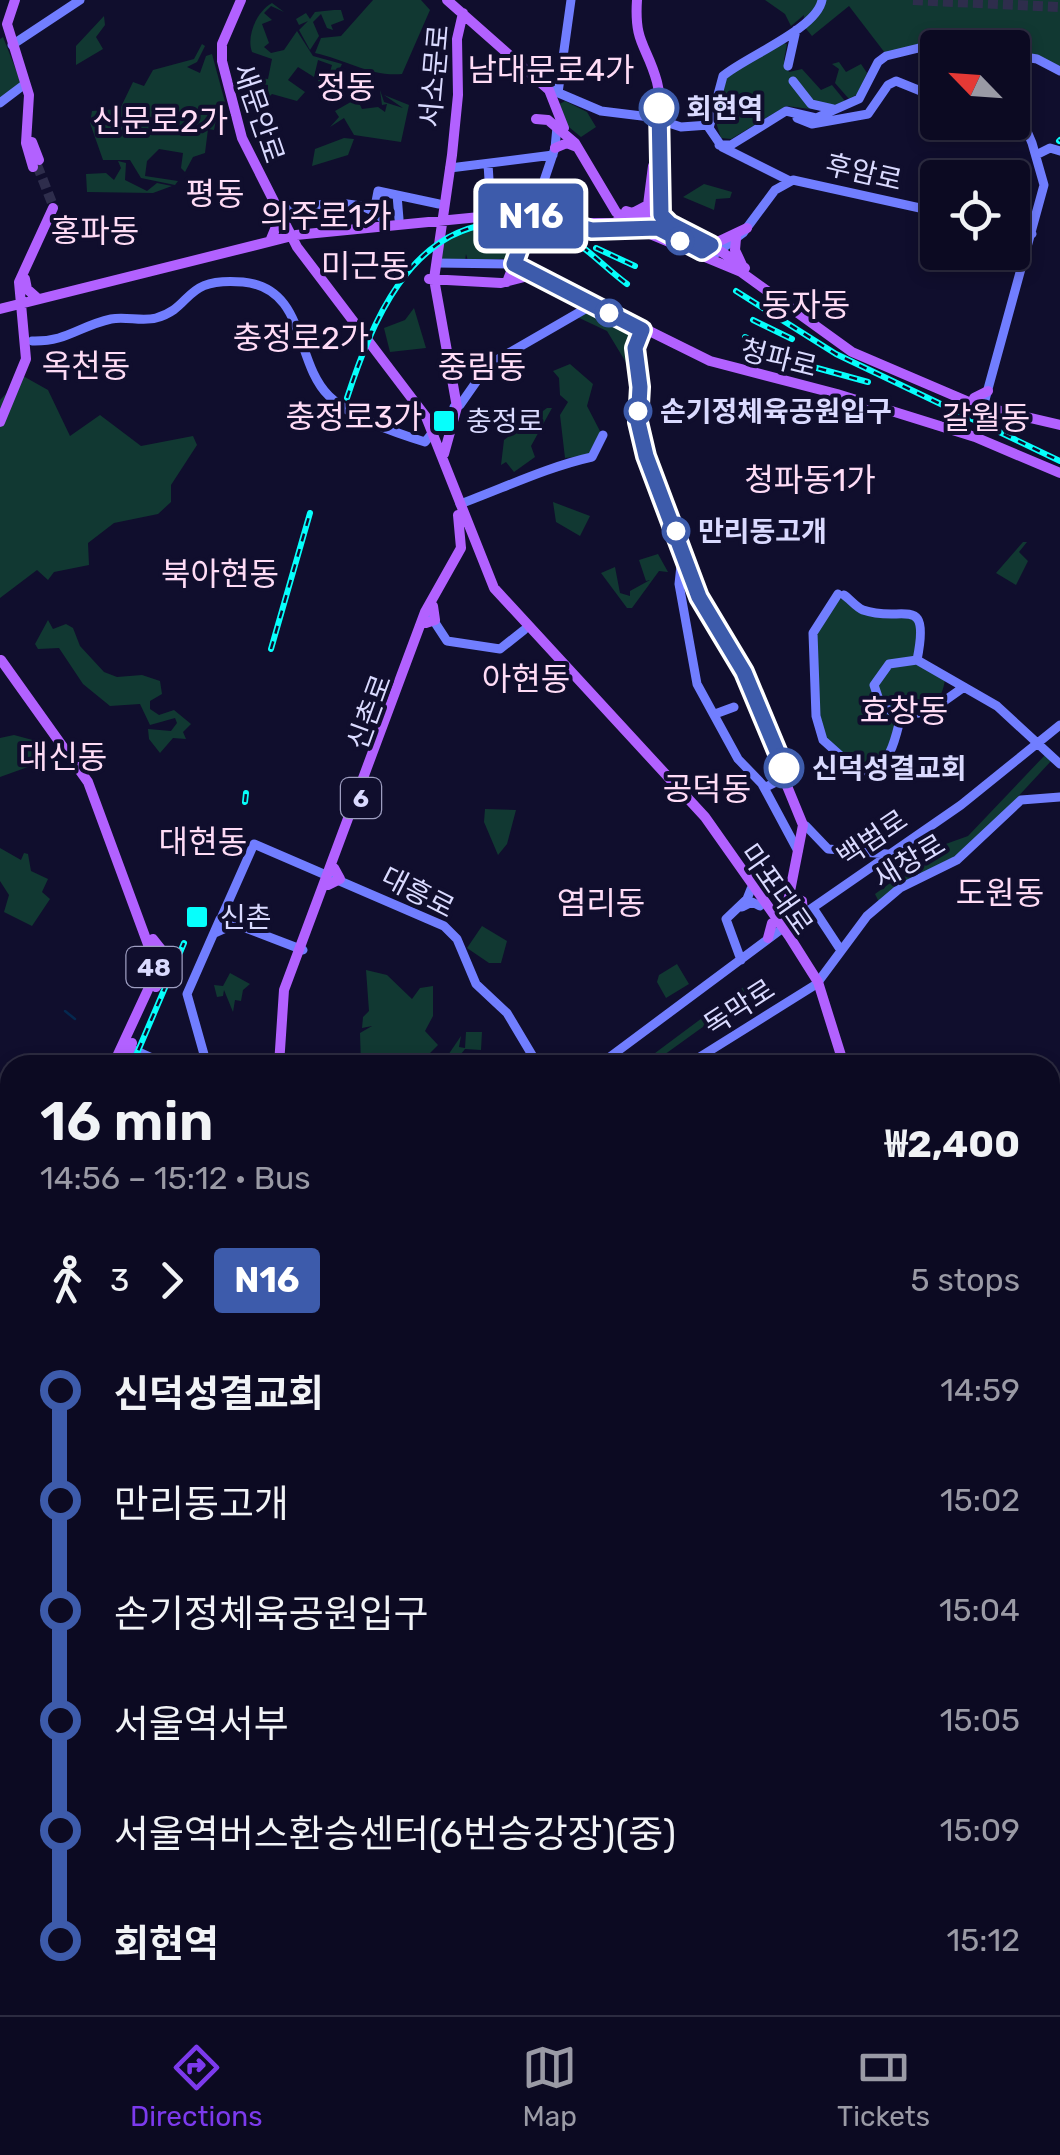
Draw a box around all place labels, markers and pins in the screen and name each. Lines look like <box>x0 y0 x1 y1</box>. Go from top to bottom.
marker: 회현역 <box>640 89 678 127</box>
place label: 회현역 <box>686 92 763 125</box>
unlabelled marker <box>667 228 693 254</box>
unlabelled marker <box>596 300 622 326</box>
place label: 손기정체육공원입구 <box>660 395 892 428</box>
marker: 손기정체육공원입구 <box>625 398 651 424</box>
place label: 충정로 <box>466 405 543 438</box>
marker: 충정로 <box>431 408 457 434</box>
place label: 만리동고개 <box>698 515 827 548</box>
marker: 만리동고개 <box>663 518 689 544</box>
marker: 신덕성결교회 <box>765 749 803 787</box>
place label: 신덕성결교회 <box>812 752 967 785</box>
place label: 신촌 <box>220 901 272 934</box>
marker: 신촌 <box>184 904 210 930</box>

